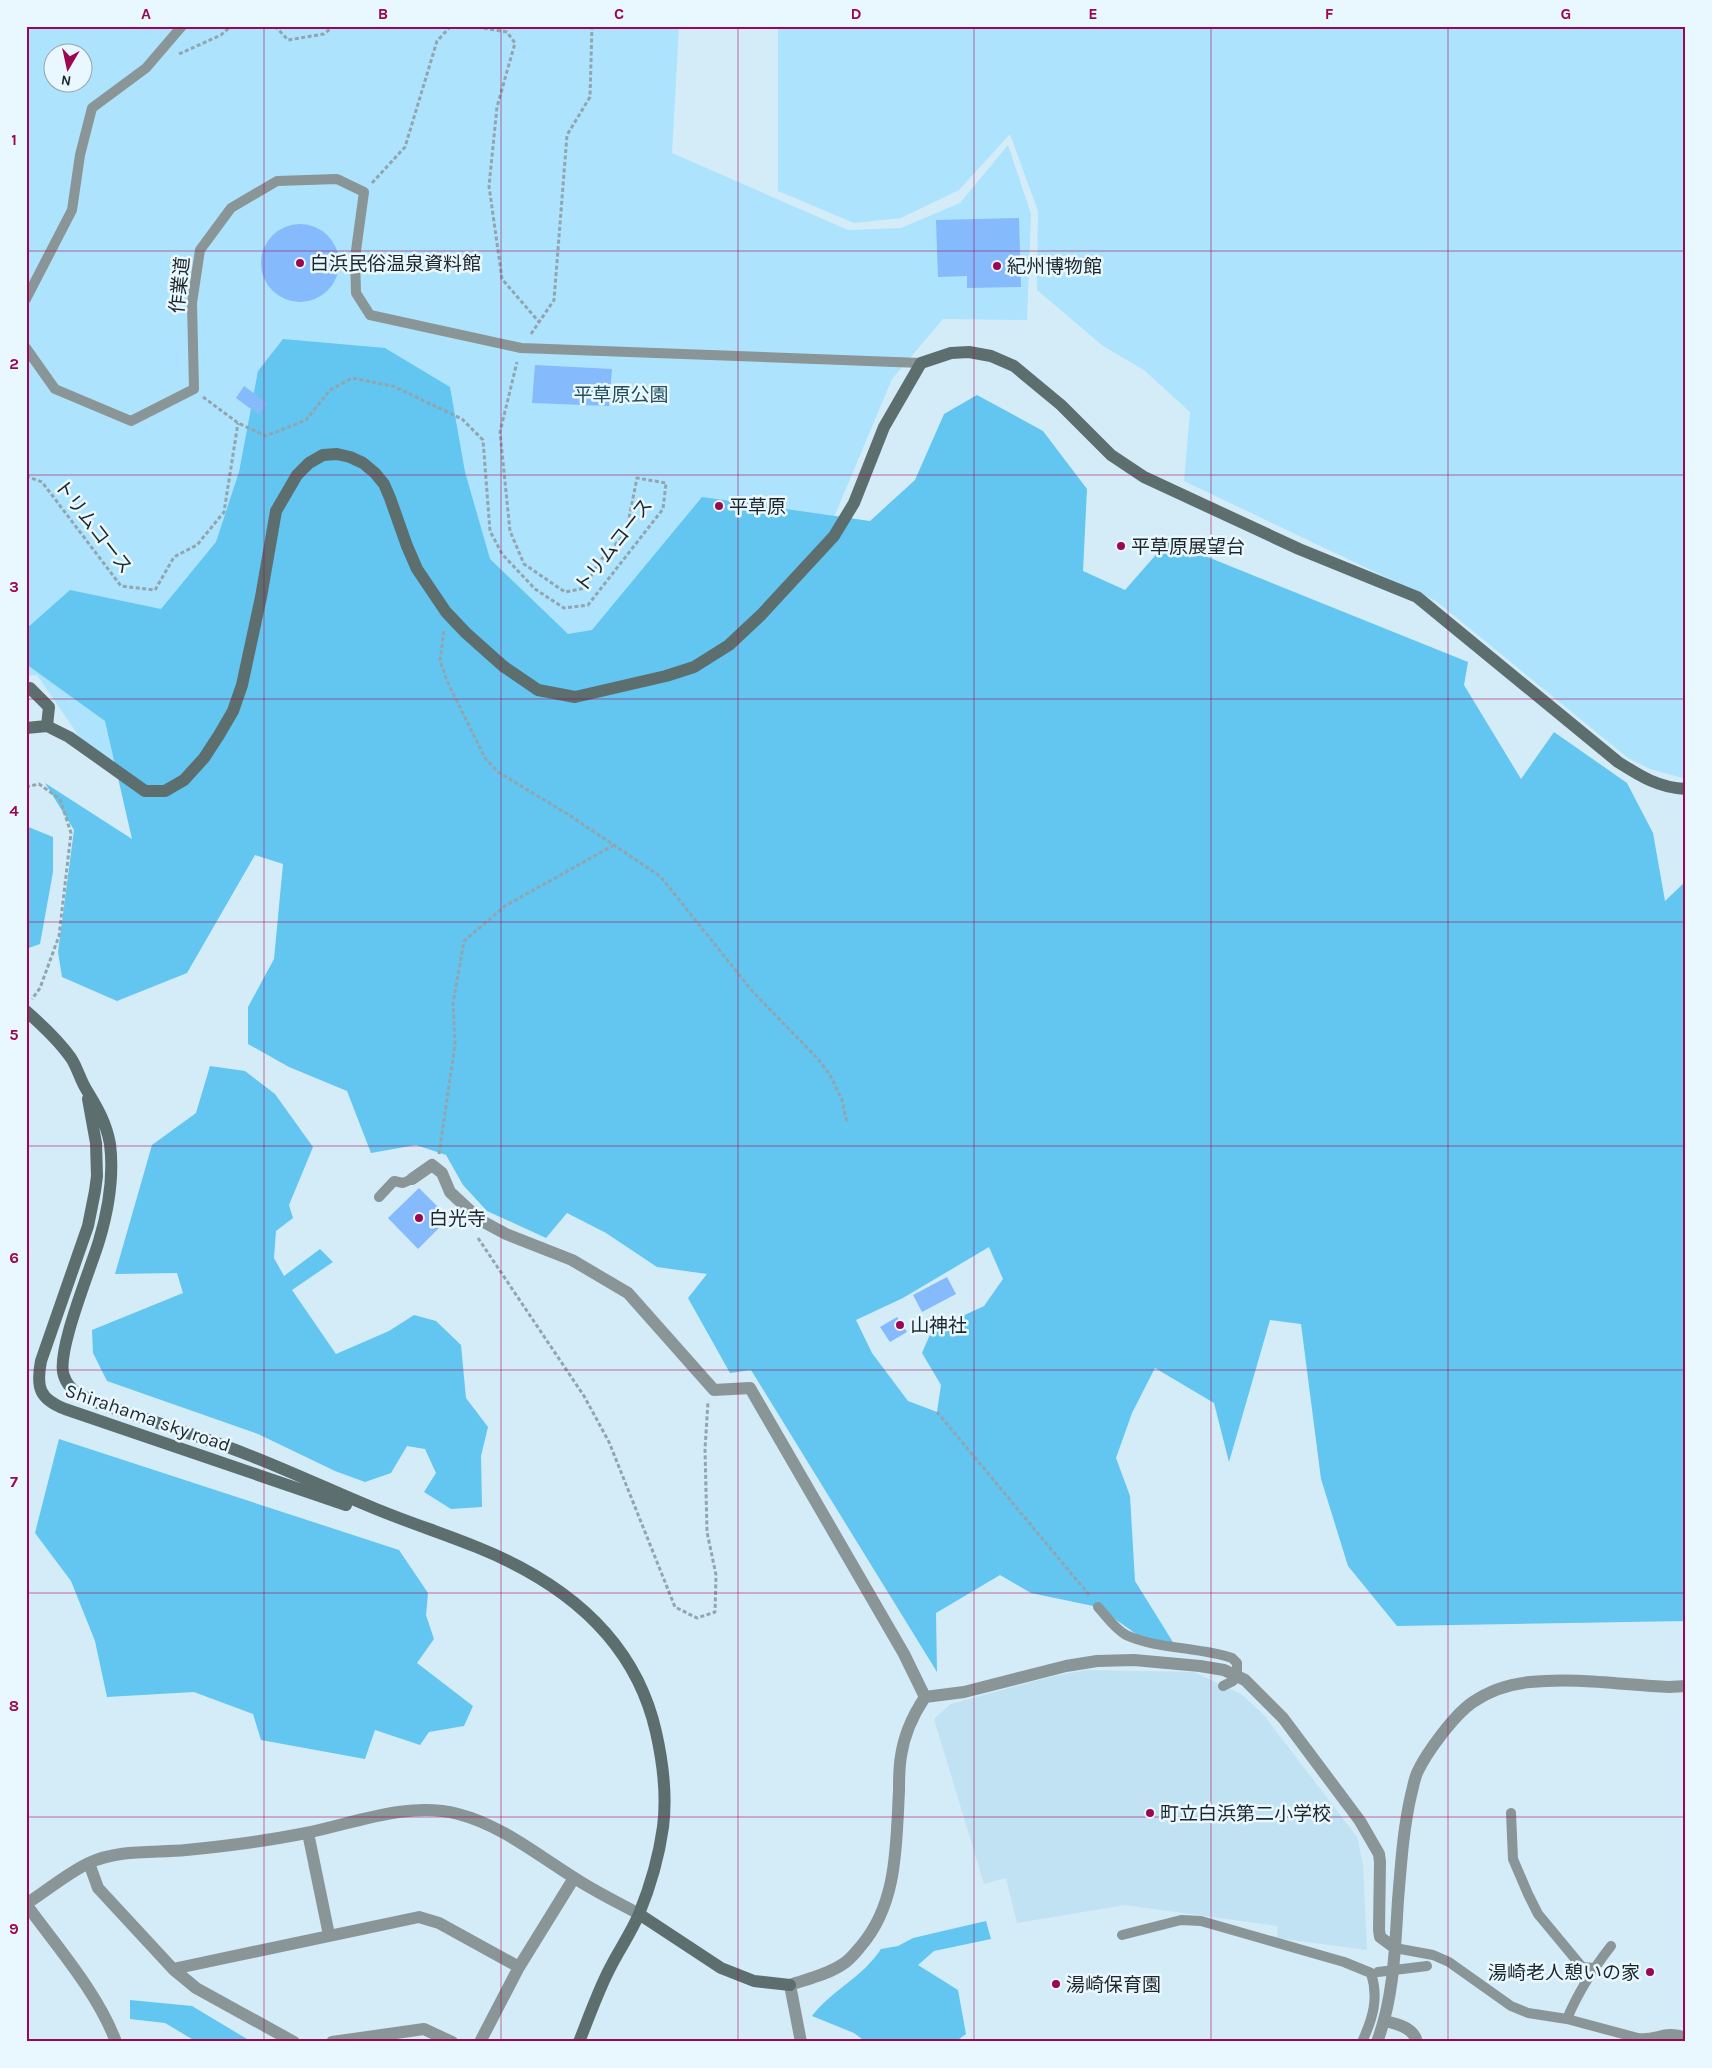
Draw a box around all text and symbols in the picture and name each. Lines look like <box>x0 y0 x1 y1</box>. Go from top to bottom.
text: A <box>141 4 151 23</box>
text: B <box>378 4 388 23</box>
text: C <box>614 4 624 23</box>
text: D <box>851 4 862 23</box>
text: E <box>1088 4 1098 23</box>
text: F <box>1325 4 1334 23</box>
text: G <box>1561 4 1571 23</box>
north arrow <box>42 42 92 92</box>
text: N <box>60 71 72 90</box>
text: 1 <box>11 130 17 149</box>
place label: 白浜民俗温泉資料館 <box>310 253 481 275</box>
street label: 作業道 <box>166 256 194 315</box>
place label: 紀州博物館 <box>1007 256 1102 278</box>
marker: 白浜民俗温泉資料館 <box>294 257 306 269</box>
marker: 紀州博物館 <box>991 260 1003 272</box>
text: 2 <box>9 354 19 373</box>
park label: 平草原公園 <box>573 384 669 406</box>
street label: トリムコース <box>50 475 137 578</box>
street label: トリムコース <box>570 494 657 597</box>
place label: 平草原 <box>729 496 786 518</box>
marker: 平草原 <box>713 500 725 512</box>
place label: 平草原展望台 <box>1131 536 1245 558</box>
marker: 平草原展望台 <box>1115 540 1127 552</box>
text: 3 <box>9 577 19 596</box>
text: 4 <box>9 801 19 820</box>
text: 5 <box>9 1025 19 1044</box>
place label: 白光寺 <box>429 1208 486 1230</box>
marker: 白光寺 <box>413 1212 425 1224</box>
text: 6 <box>9 1248 19 1267</box>
place label: 山神社 <box>910 1315 967 1337</box>
marker: 山神社 <box>894 1319 906 1331</box>
street label: Shirahama sky road <box>62 1379 233 1457</box>
text: 7 <box>10 1472 18 1491</box>
text: 8 <box>9 1696 19 1715</box>
place label: 町立白浜第二小学校 <box>1160 1803 1331 1825</box>
marker: 町立白浜第二小学校 <box>1144 1807 1156 1819</box>
text: 9 <box>9 1919 19 1938</box>
place label: 湯崎老人憩いの家 <box>1488 1962 1640 1984</box>
marker: 湯崎老人憩いの家 <box>1644 1966 1656 1978</box>
place label: 湯崎保育園 <box>1066 1974 1161 1996</box>
marker: 湯崎保育園 <box>1050 1978 1062 1990</box>

